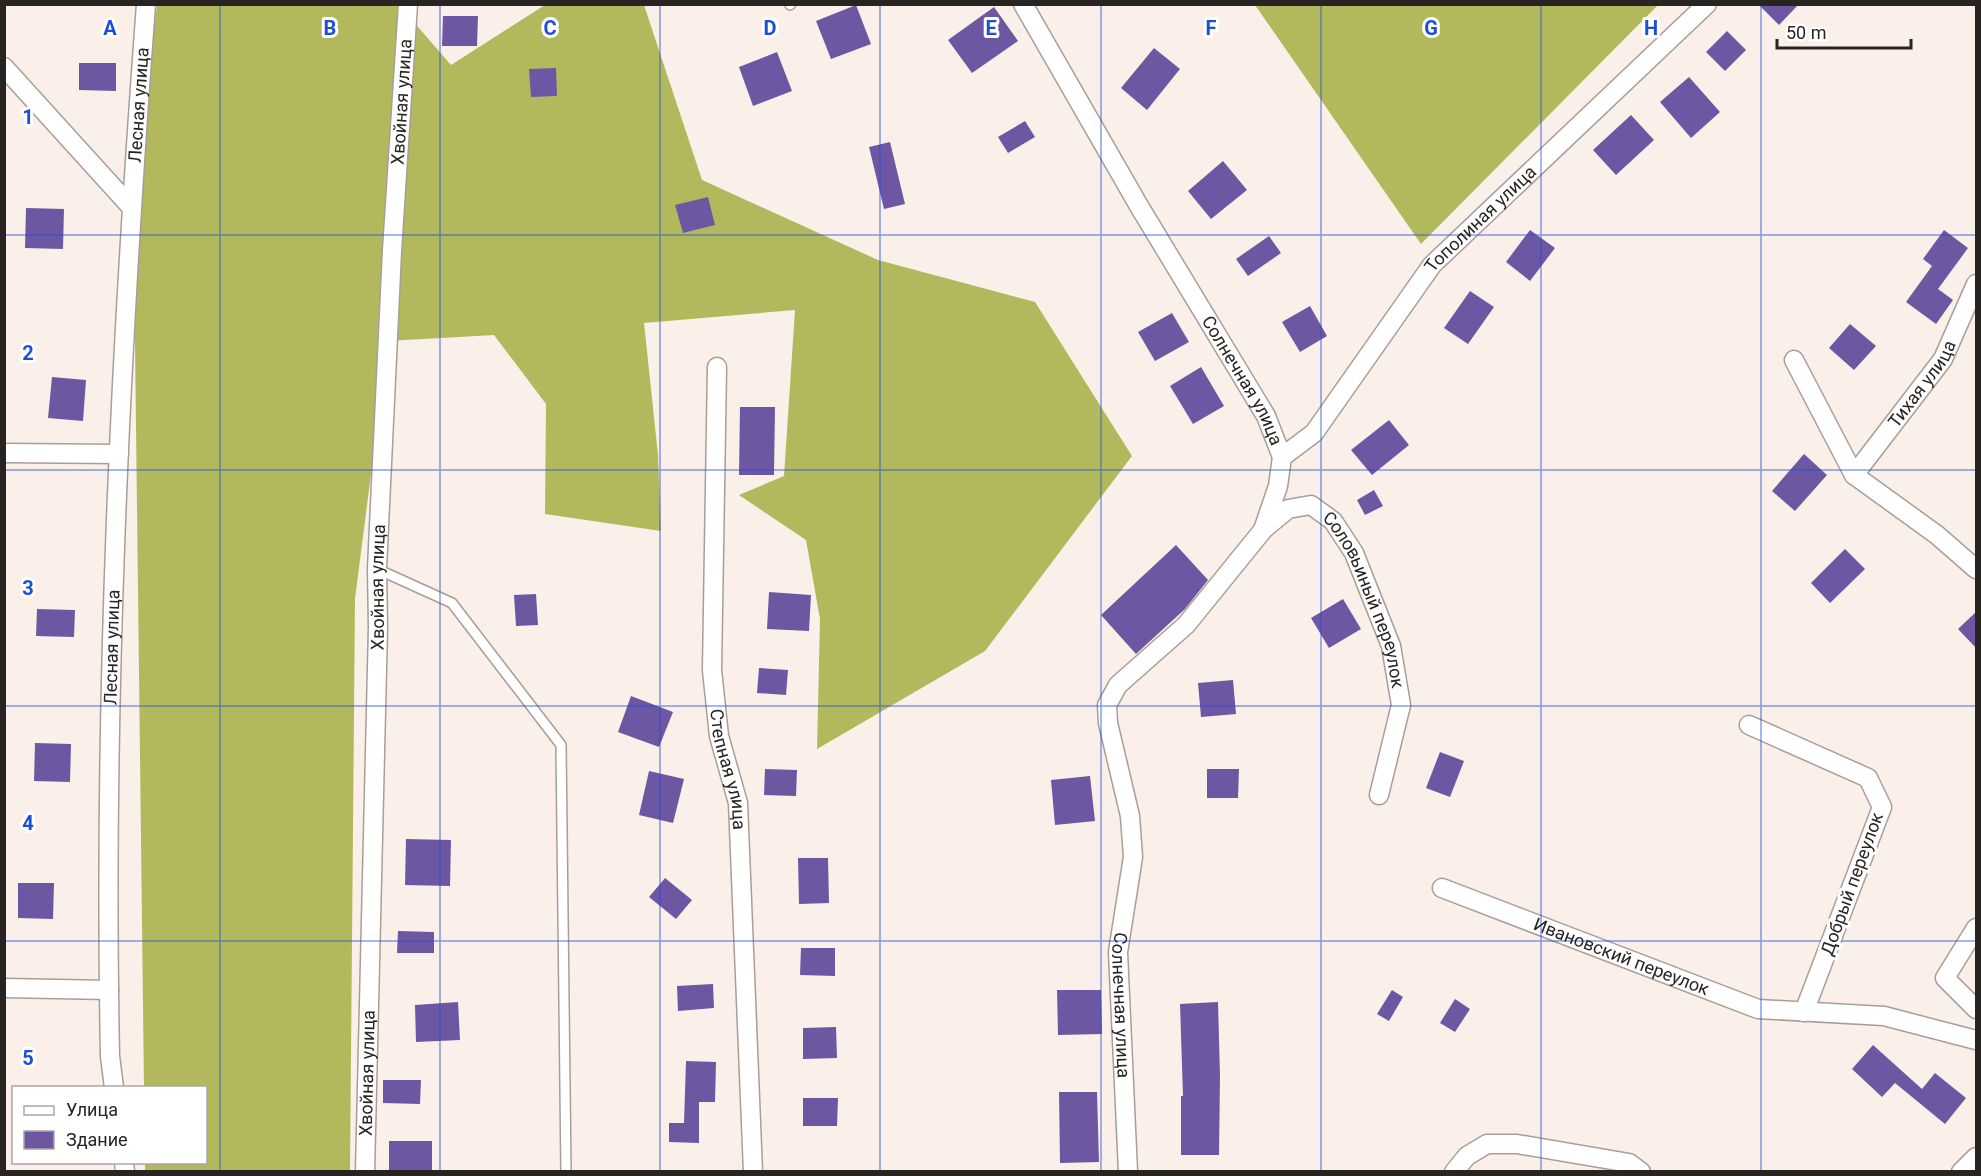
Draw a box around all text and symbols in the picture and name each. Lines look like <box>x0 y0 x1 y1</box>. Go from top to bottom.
scale bar <box>1777 12 1910 50</box>
text: A <box>103 16 117 40</box>
text: B <box>324 16 336 40</box>
text: C <box>543 16 557 40</box>
text: D <box>764 16 777 40</box>
text: E <box>985 16 997 40</box>
text: F <box>1206 16 1217 40</box>
text: G <box>1424 16 1438 40</box>
text: H <box>1644 16 1658 40</box>
text: 50 m <box>1786 22 1826 43</box>
street label: Хвойная улица <box>387 38 416 165</box>
street label: Лесная улица <box>124 47 153 163</box>
text: 1 <box>22 105 34 129</box>
street label: Тополиная улица <box>1420 161 1540 276</box>
street label: Солнечная улица <box>1198 312 1287 448</box>
street label: Тихая улица <box>1883 337 1960 431</box>
text: 2 <box>22 341 34 365</box>
street label: Соловьиный переулок <box>1319 507 1409 690</box>
street label: Хвойная улица <box>366 524 389 650</box>
text: 3 <box>22 576 34 600</box>
street label: Лесная улица <box>99 589 124 705</box>
street label: Степная улица <box>706 708 750 830</box>
street label: Добрый переулок <box>1816 809 1887 958</box>
text: 4 <box>22 811 34 835</box>
street label: Ивановский переулок <box>1531 913 1712 999</box>
street label: Солнечная улица <box>1108 931 1135 1078</box>
street label: Хвойная улица <box>355 1010 379 1136</box>
text: 5 <box>22 1046 34 1070</box>
legend <box>12 1086 207 1164</box>
text: Улица <box>66 1099 118 1120</box>
text: Здание <box>66 1129 128 1150</box>

